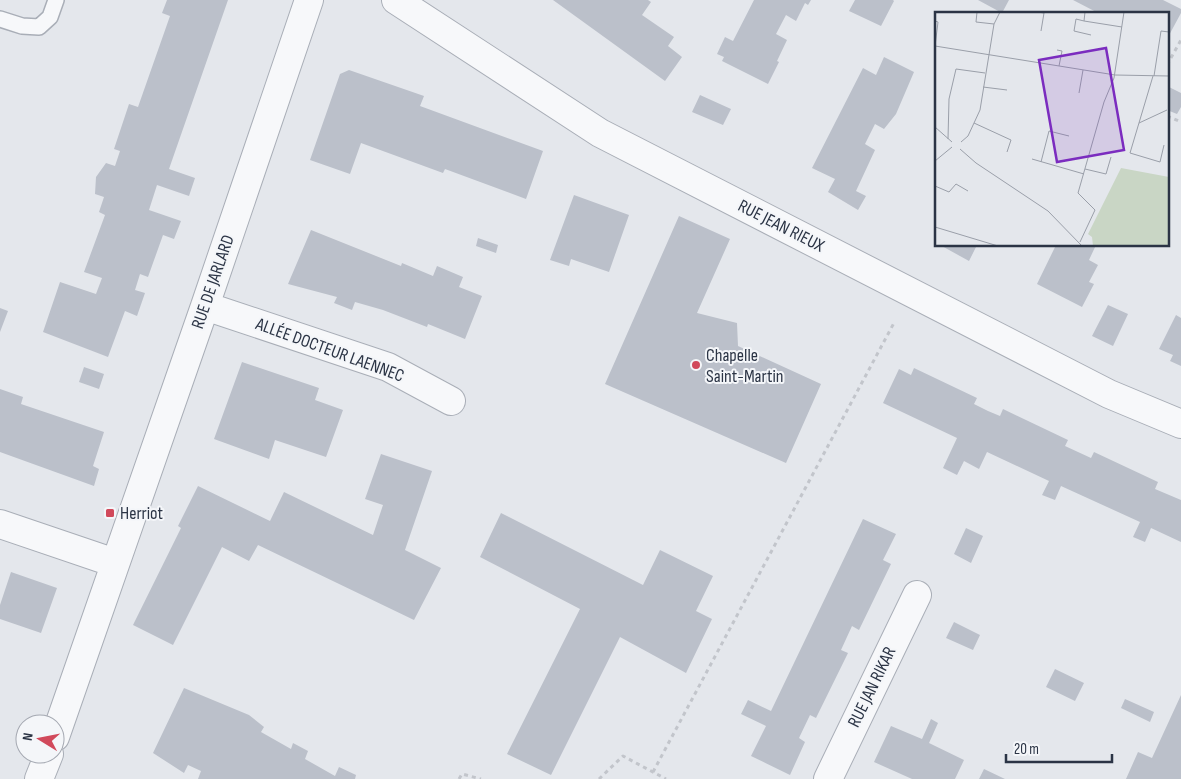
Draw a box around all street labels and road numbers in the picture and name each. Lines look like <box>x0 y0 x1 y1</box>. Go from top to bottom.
street label: RUE JEAN RIEUX <box>734 195 828 257</box>
street label: RUE DE JARLARD <box>187 232 239 332</box>
street label: ALLÉE DOCTEUR LAENNEC <box>252 313 407 387</box>
street label: RUE JAN RIKAR <box>843 643 901 731</box>

